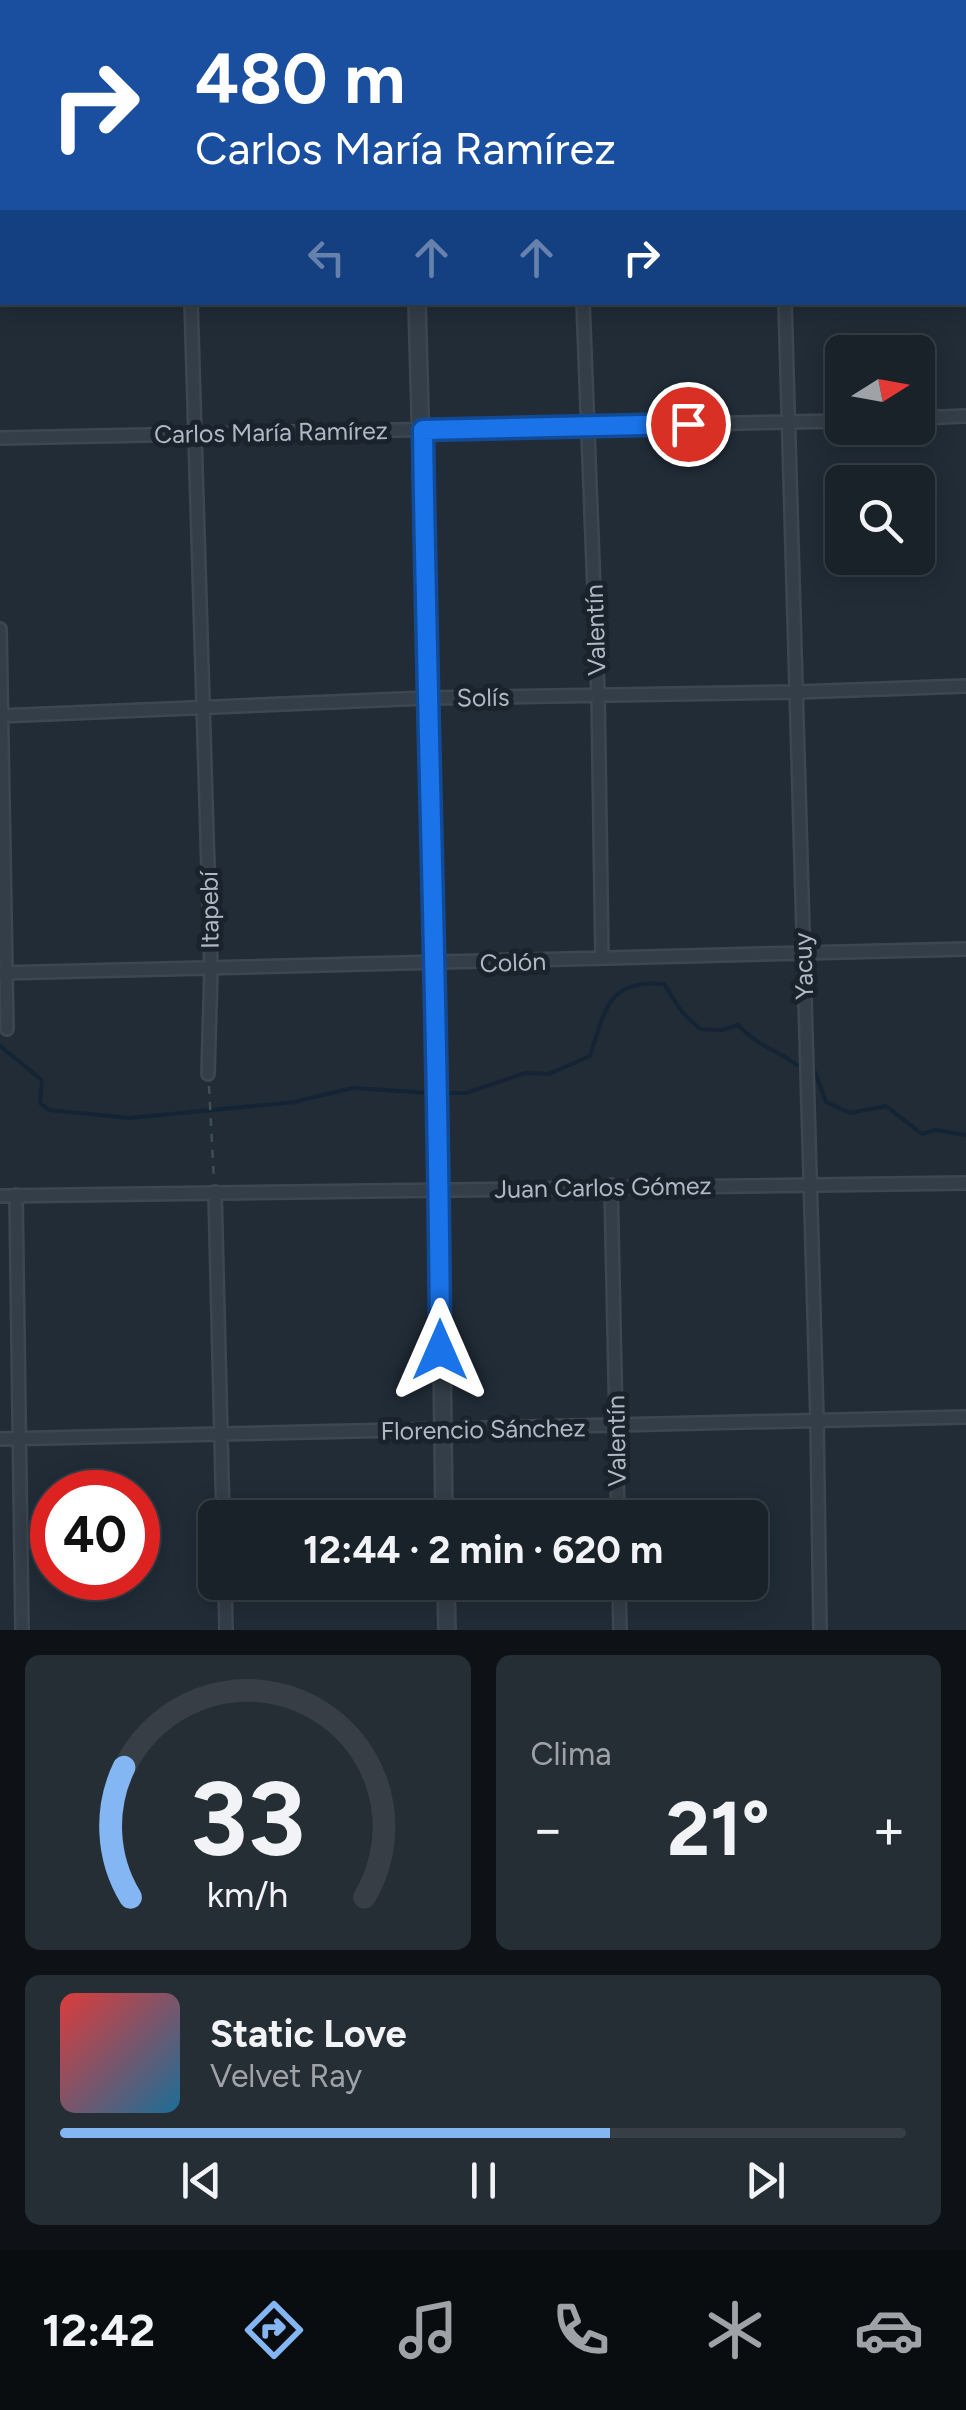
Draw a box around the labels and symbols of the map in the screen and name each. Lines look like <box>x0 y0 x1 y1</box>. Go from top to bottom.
north arrow <box>825 335 935 445</box>
pin <box>646 382 731 467</box>
street label: Carlos María Ramírez <box>154 415 388 449</box>
street label: Valentín <box>578 584 612 676</box>
street label: Solís <box>456 682 510 712</box>
street label: Itapebí <box>193 870 225 949</box>
street label: Yacuy <box>787 932 819 1000</box>
street label: Colón <box>479 946 547 978</box>
street label: Juan Carlos Gómez <box>494 1170 712 1204</box>
position arrow <box>388 1298 492 1402</box>
street label: Valentín <box>600 1395 632 1487</box>
street label: Florencio Sánchez <box>380 1412 586 1446</box>
speed limit sign: 40 <box>30 1470 160 1600</box>

